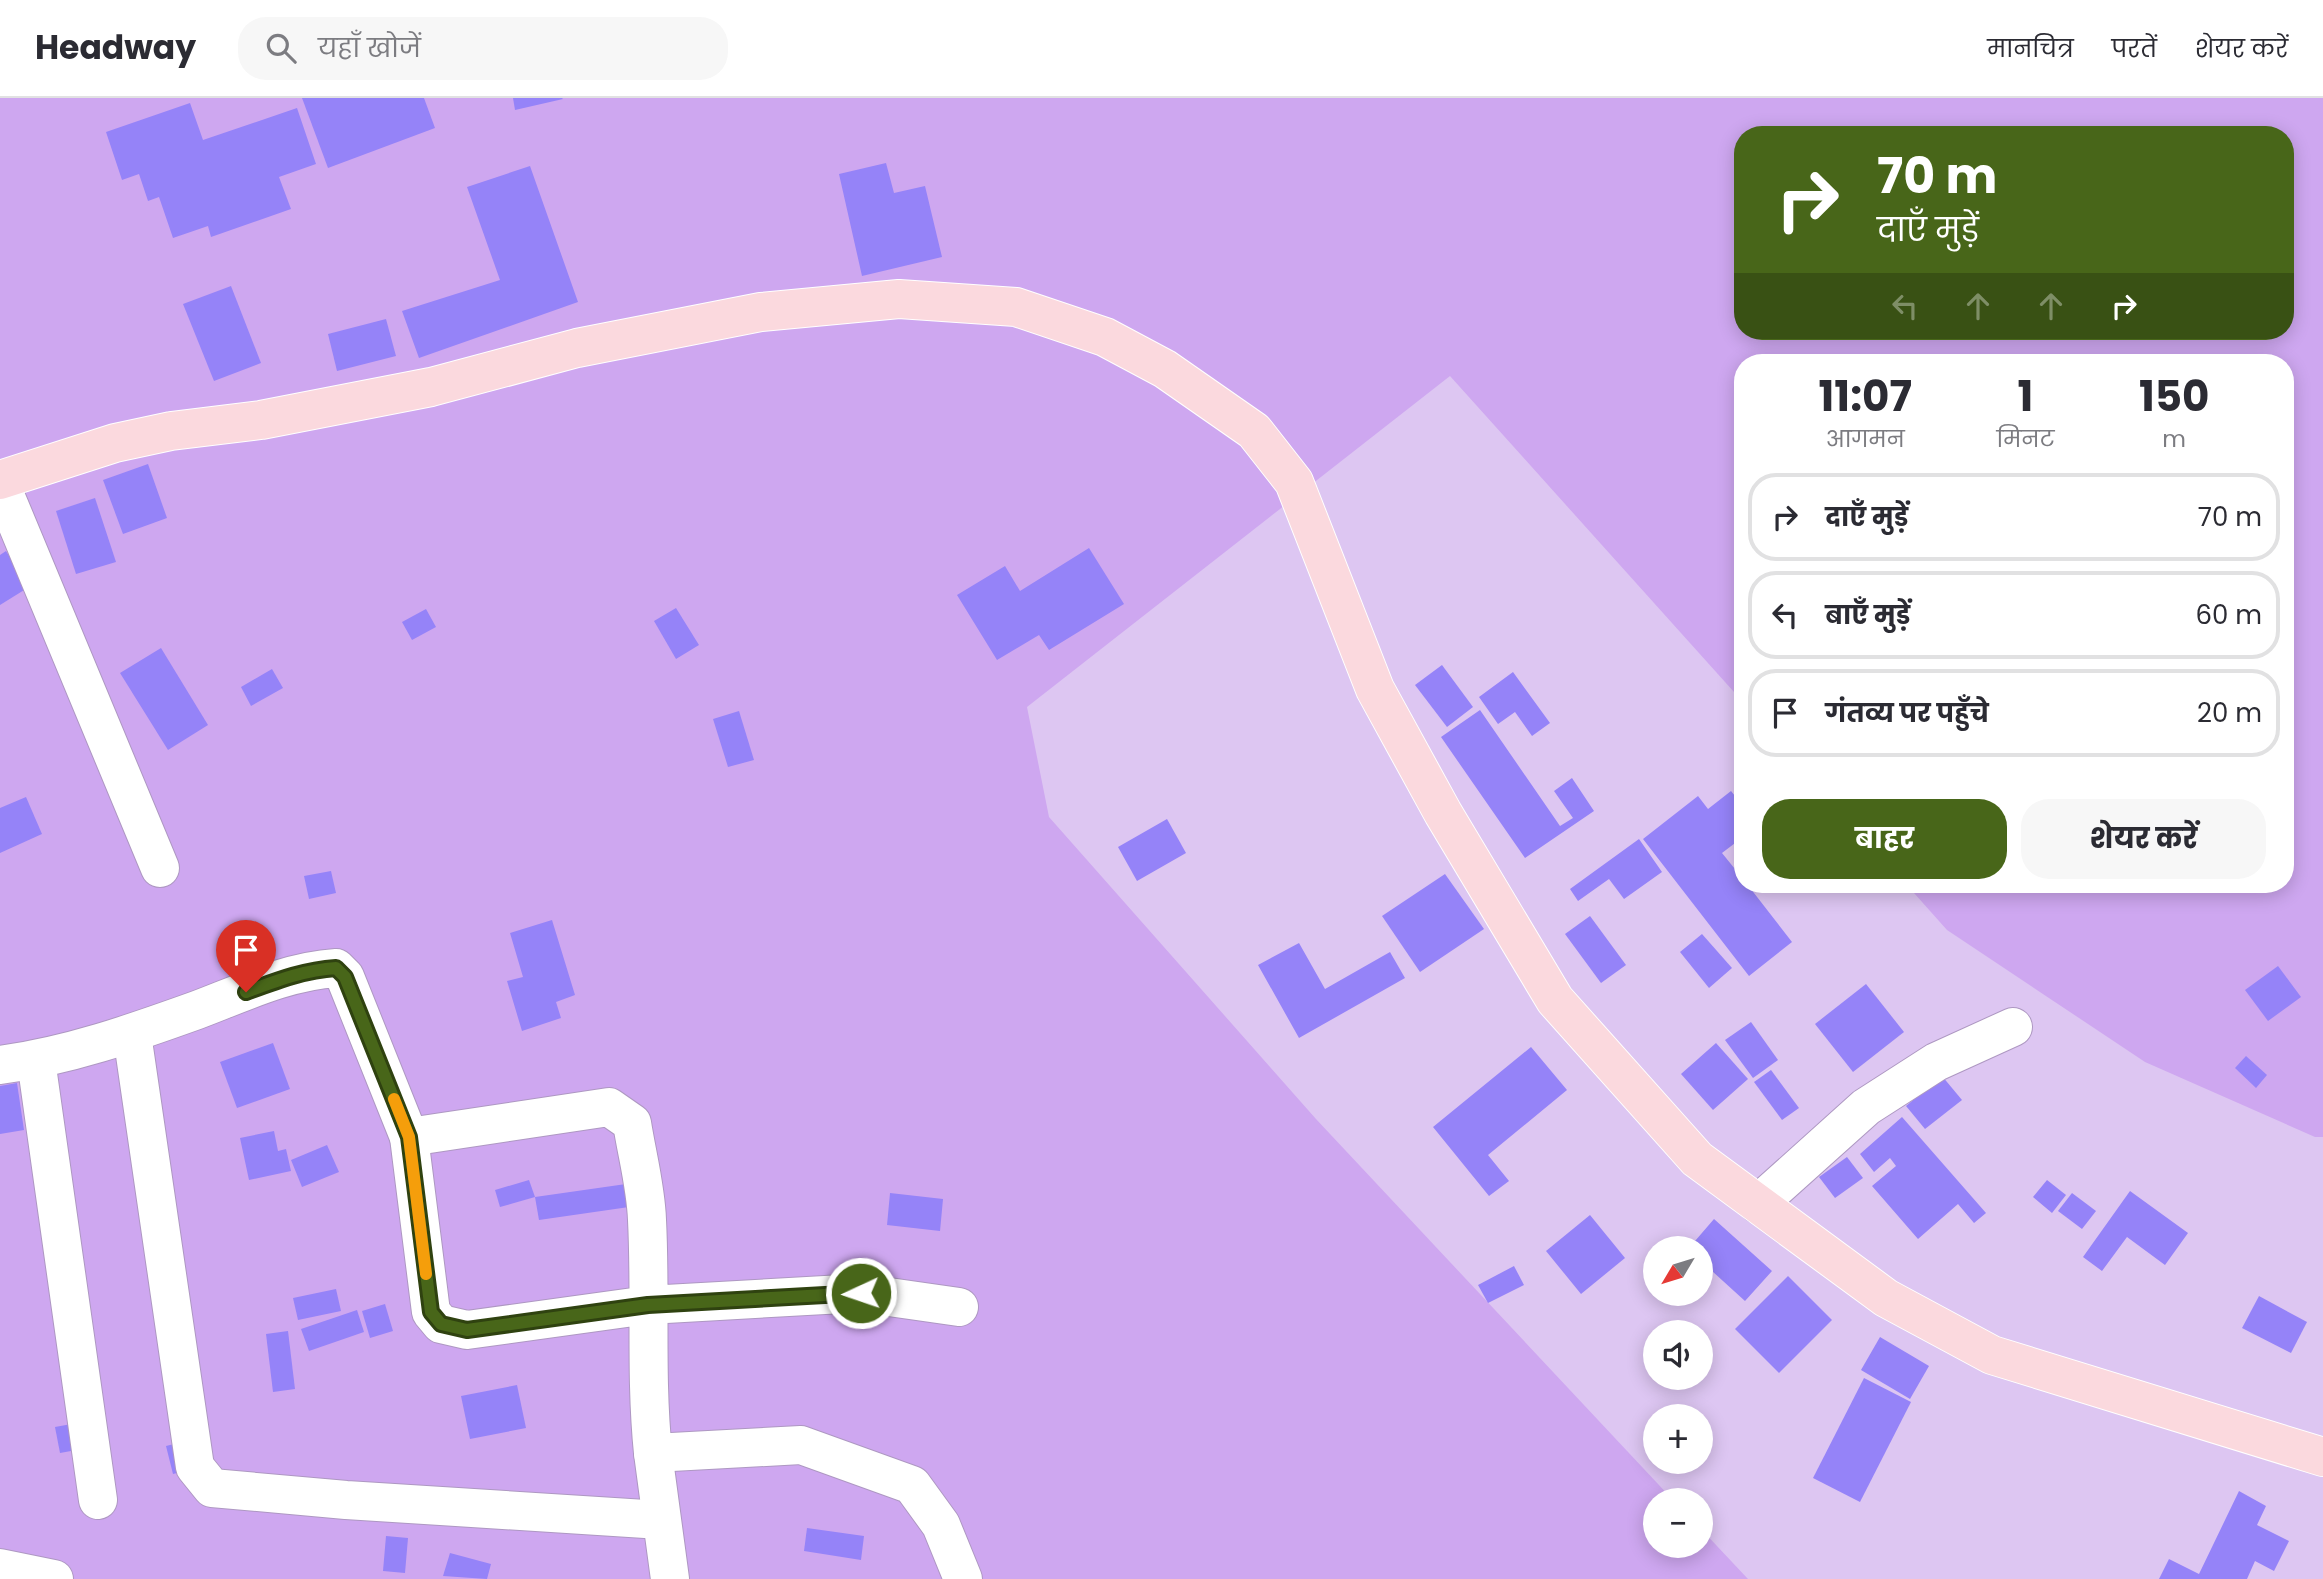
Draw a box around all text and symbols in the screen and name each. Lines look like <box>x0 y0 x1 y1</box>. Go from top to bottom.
search box <box>238 17 728 80</box>
text: Headway <box>35 24 196 71</box>
icon: search <box>262 29 300 67</box>
text: यहाँ खोजें <box>318 30 421 66</box>
text: मानचित्र <box>1987 32 2074 65</box>
text: परतें <box>2112 32 2157 65</box>
text: शेयर करें <box>2195 32 2288 65</box>
text: 70 m <box>1877 142 1997 210</box>
icon: right <box>1762 154 1853 245</box>
text: दाएँ मुड़ें <box>1877 207 1979 252</box>
icon: left <box>1886 287 1924 325</box>
icon: ahead <box>1959 287 1997 325</box>
icon: ahead <box>2032 287 2070 325</box>
icon: right <box>2105 287 2143 325</box>
text: 11:07 <box>1819 367 1912 426</box>
text: 1 <box>2018 367 2033 426</box>
text: 150 <box>2139 367 2209 426</box>
text: आगमन <box>1826 423 1905 455</box>
text: मिनट <box>1996 423 2054 455</box>
text: m <box>2162 423 2186 455</box>
icon: right <box>1766 498 1804 536</box>
text: दाएँ मुड़ें <box>1825 499 1908 535</box>
text: 70 m <box>2198 499 2262 535</box>
icon: left <box>1766 596 1804 634</box>
text: बाएँ मुड़ें <box>1825 597 1910 633</box>
text: 60 m <box>2195 597 2262 633</box>
icon: arrive <box>1766 694 1804 732</box>
text: गंतव्य पर पहुँचे <box>1825 695 1989 731</box>
text: 20 m <box>2197 695 2262 731</box>
button: बाहर <box>1762 799 2007 879</box>
button: शेयर करें <box>2021 799 2266 879</box>
pin <box>216 920 276 992</box>
icon: arrive <box>227 931 265 969</box>
north arrow <box>1643 1236 1713 1306</box>
map controls <box>1643 1236 1713 1558</box>
position arrow <box>824 1256 898 1330</box>
button: sound <box>1643 1320 1713 1390</box>
button: + <box>1643 1404 1713 1474</box>
button: − <box>1643 1488 1713 1558</box>

